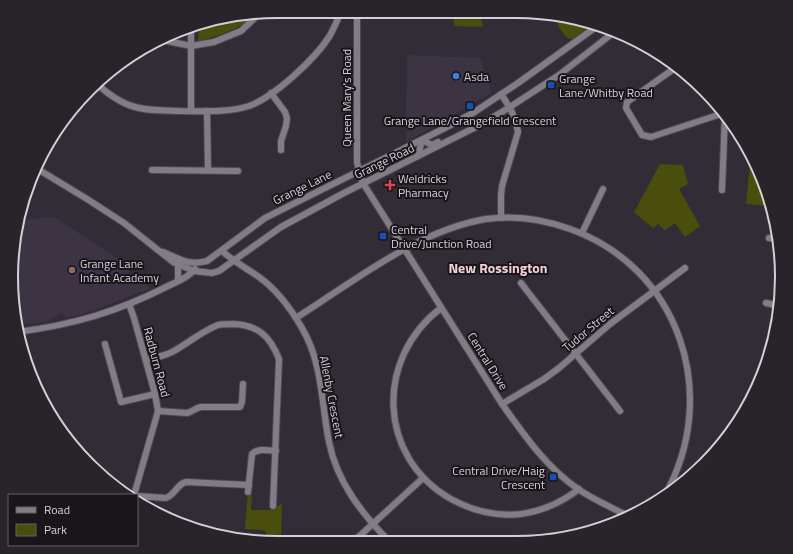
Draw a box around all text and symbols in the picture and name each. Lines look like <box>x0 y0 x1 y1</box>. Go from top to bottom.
street label: Queen Mary's Road <box>337 49 356 147</box>
place label: Asda <box>464 67 489 86</box>
place label: Grange Lane/Whitby Road <box>559 69 653 102</box>
marker: Asda <box>451 71 461 81</box>
marker: Grange Lane/Whitby Road <box>546 80 556 90</box>
marker: Grange Lane/Grangefield Crescent <box>465 101 475 111</box>
place label: Grange Lane/Grangefield Crescent <box>384 111 557 130</box>
street label: Grange Road <box>351 138 417 184</box>
street label: Grange Lane <box>269 165 335 209</box>
place label: Weldricks Pharmacy <box>398 169 449 202</box>
marker: Weldricks Pharmacy <box>385 180 395 190</box>
place label: Central Drive/Junction Road <box>391 220 492 253</box>
marker: Central Drive/Junction Road <box>378 231 388 241</box>
place label: Grange Lane Infant Academy <box>80 254 159 287</box>
district label: New Rossington <box>449 257 548 278</box>
marker: Grange Lane Infant Academy <box>67 265 77 275</box>
street label: Tudor Street <box>558 301 618 356</box>
street label: Radburn Road <box>139 325 175 399</box>
street label: Central Drive <box>463 328 513 394</box>
street label: Allenby Crescent <box>315 354 349 441</box>
place label: Central Drive/Haig Crescent <box>452 461 546 494</box>
marker: Central Drive/Haig Crescent <box>548 472 558 482</box>
legend <box>8 494 138 546</box>
text: Road <box>44 500 70 519</box>
text: Park <box>44 520 67 539</box>

